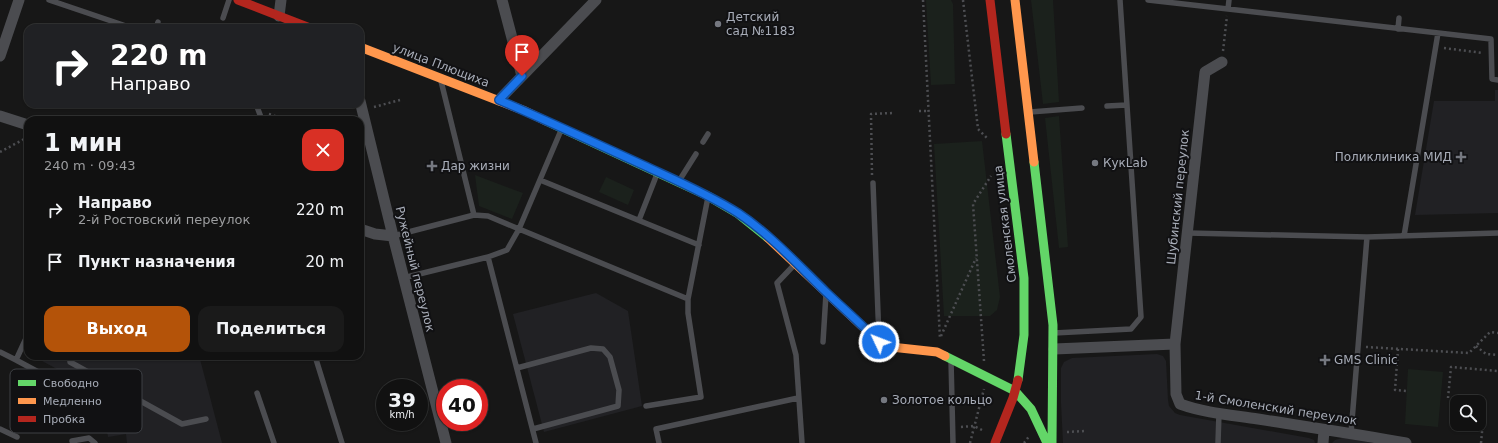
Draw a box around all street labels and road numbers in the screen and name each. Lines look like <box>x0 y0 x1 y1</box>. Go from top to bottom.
street label: улица Плющиха <box>391 40 491 90</box>
street label: Шубинский переулок <box>1164 129 1192 265</box>
street label: Смоленская улица <box>991 165 1019 283</box>
street label: Ружейный переулок <box>393 205 437 333</box>
street label: 1-й Смоленский переулок <box>1194 388 1358 428</box>

